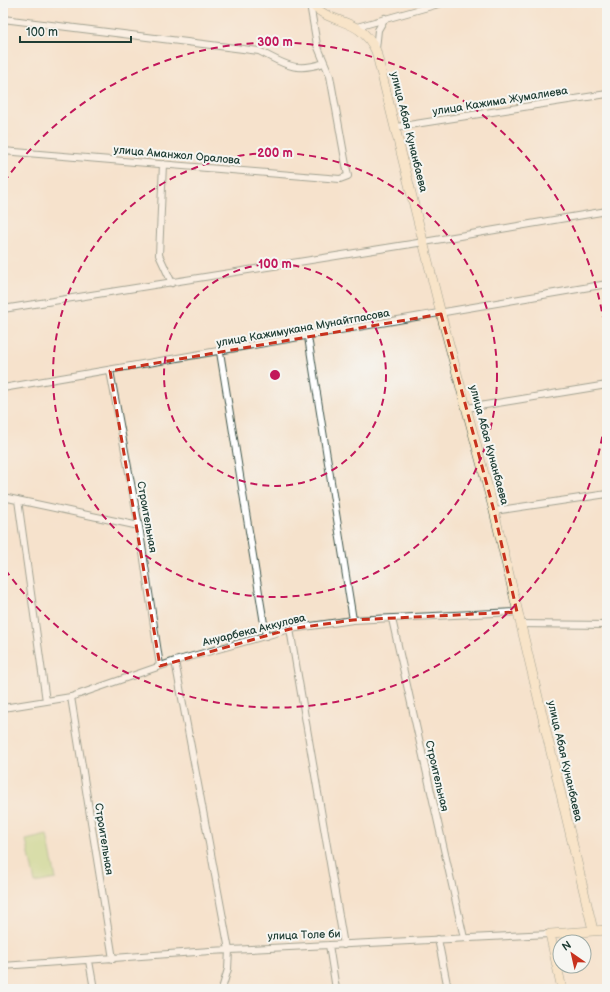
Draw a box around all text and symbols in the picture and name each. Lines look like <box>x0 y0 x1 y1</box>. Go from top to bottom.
scale bar <box>20 18 131 44</box>
text: 100 m <box>26 25 58 40</box>
text: 300 m <box>257 35 293 50</box>
street label: улица Абая Кунанбаева <box>388 70 430 194</box>
street label: улица Кажима Жумалиева <box>431 84 569 118</box>
street label: улица Аманжол Оралова <box>113 143 241 167</box>
text: 200 m <box>257 146 293 161</box>
text: 100 m <box>258 257 292 272</box>
street label: улица Кажимукана Мунайтпасова <box>215 306 391 350</box>
centre of rings <box>268 368 282 382</box>
street label: улица Абая Кунанбаева <box>467 384 511 507</box>
street label: Строительная <box>134 480 160 554</box>
street label: Ануарбека Аккулова <box>200 611 307 649</box>
street label: улица Абая Кунанбаева <box>545 699 585 823</box>
street label: Строительная <box>423 739 451 813</box>
street label: Строительная <box>92 802 116 876</box>
street label: улица Толе би <box>267 927 341 943</box>
north arrow <box>552 934 592 974</box>
text: N <box>560 938 574 954</box>

